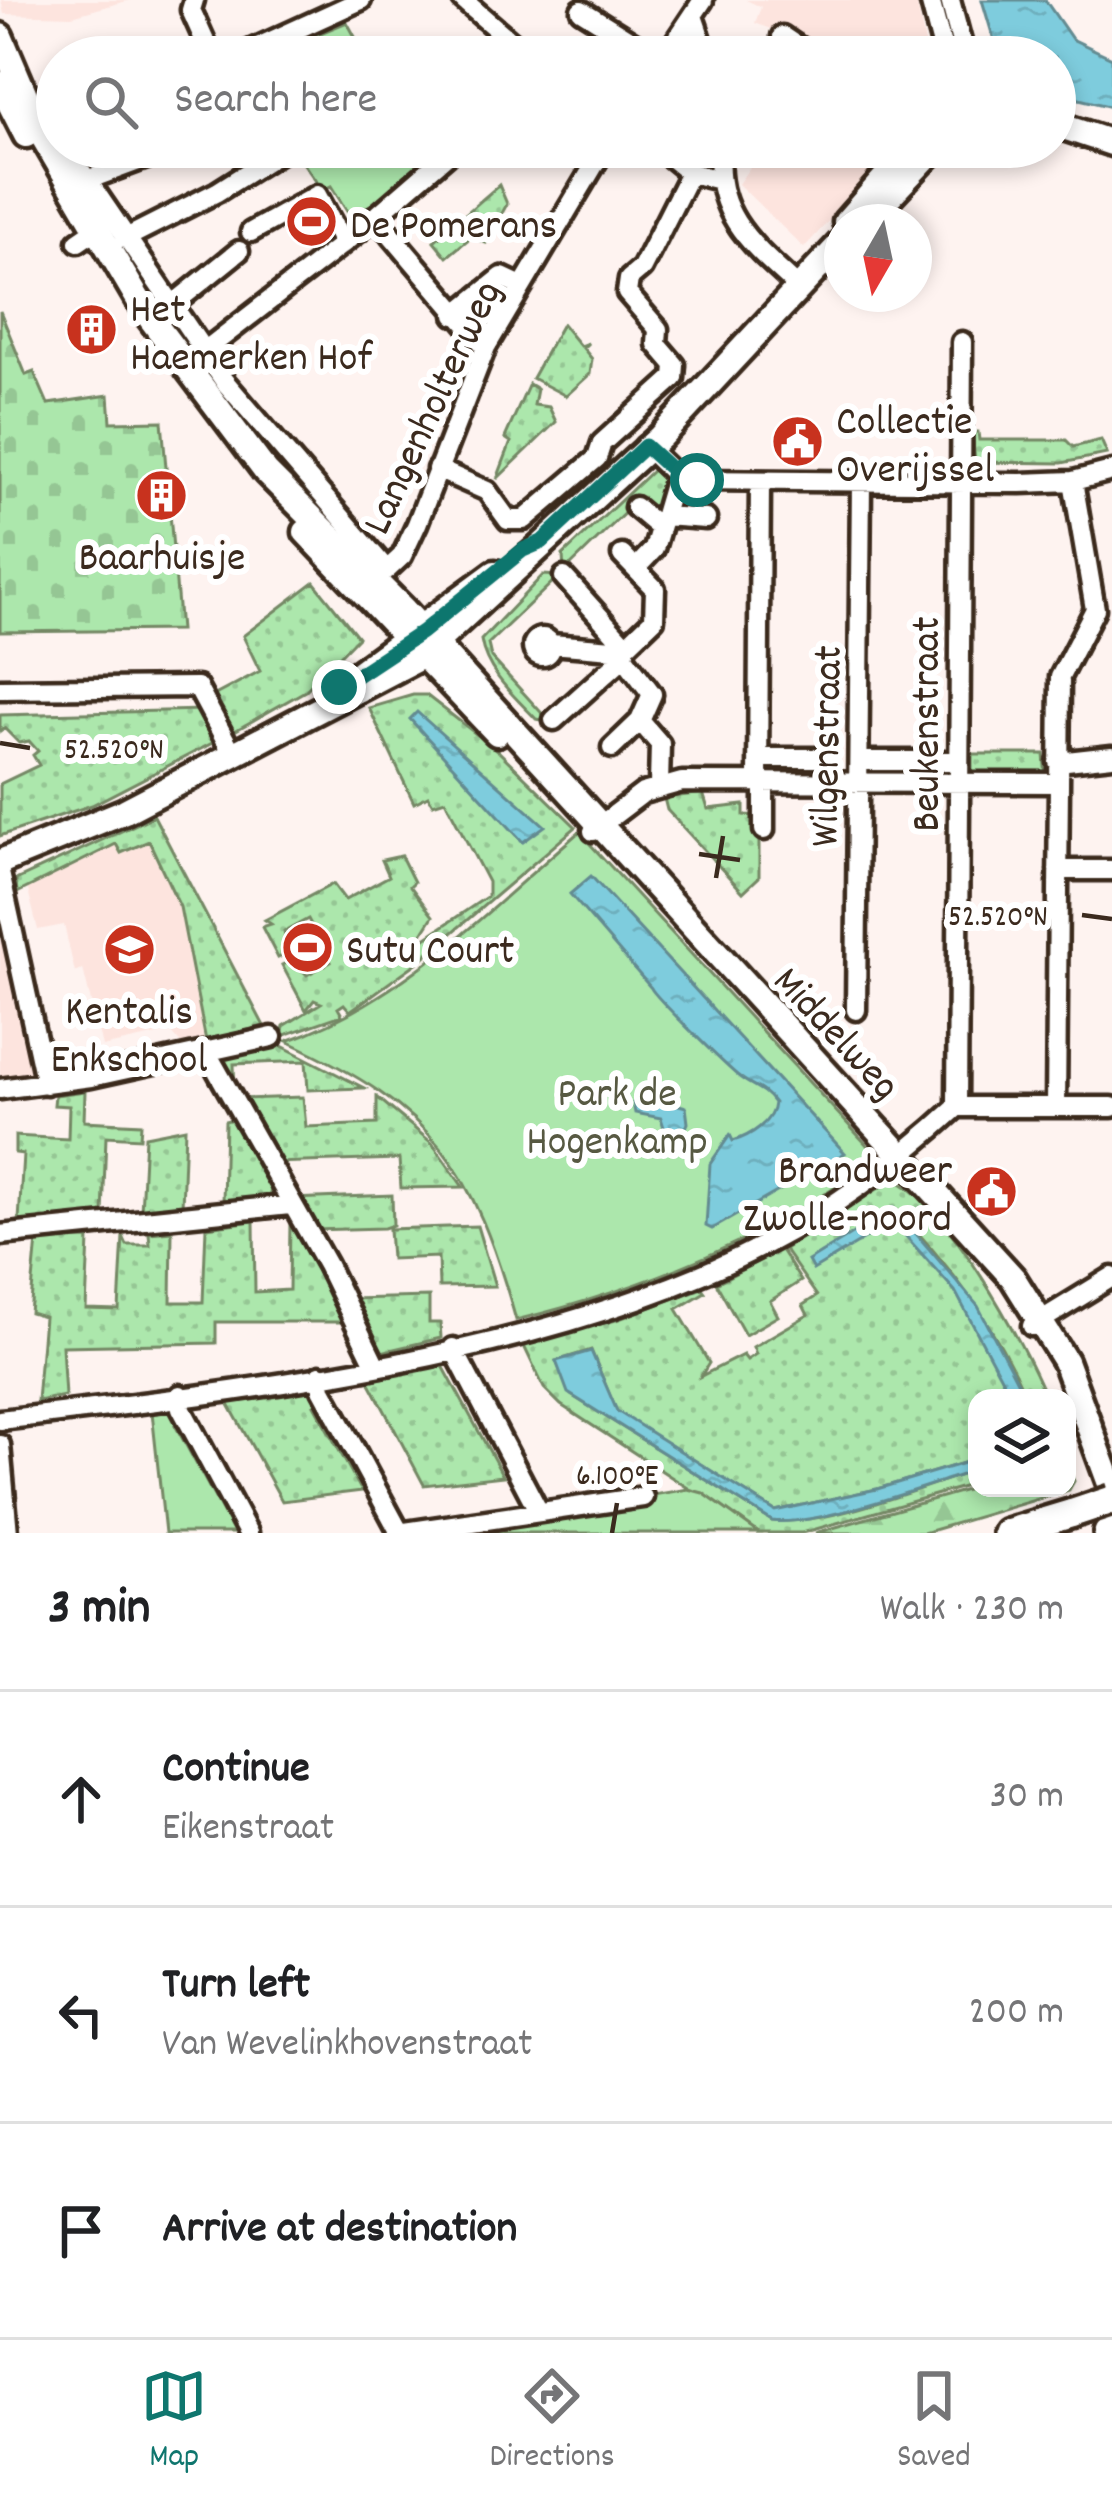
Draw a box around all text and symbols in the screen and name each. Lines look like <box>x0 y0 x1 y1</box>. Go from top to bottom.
search box <box>36 36 1076 168</box>
icon: search <box>78 69 144 135</box>
text: Search here <box>174 70 377 134</box>
sports icon: De Pomerans <box>283 194 339 250</box>
place label: De Pomerans <box>350 199 557 259</box>
north arrow <box>824 204 932 312</box>
street label: Langenholterweg <box>350 272 520 546</box>
place label: Het Haemerken Hof <box>130 283 374 391</box>
building icon: Het Haemerken Hof <box>63 302 119 358</box>
place label: Collectie Overijssel <box>836 395 994 503</box>
public building icon: Collectie Overijssel <box>769 414 825 470</box>
route start <box>670 453 724 507</box>
building icon: Baarhuisje <box>134 467 190 523</box>
place label: Baarhuisje <box>78 531 246 591</box>
street label: Beukenstraat <box>900 616 960 832</box>
street label: Wilgenstraat <box>798 645 862 847</box>
route end <box>312 660 366 714</box>
text: 52.520°N <box>64 731 164 774</box>
text: 52.520°N <box>948 898 1048 941</box>
sports icon: Sutu Court <box>279 919 335 975</box>
school or university icon: Kentalis Enkschool <box>101 921 157 977</box>
place label: Sutu Court <box>346 924 514 984</box>
street label: Middelweg <box>756 955 912 1116</box>
place label: Kentalis Enkschool <box>51 985 207 1093</box>
park label: Park de Hogenkamp <box>526 1067 708 1175</box>
place label: Brandweer Zwolle-noord <box>743 1144 952 1252</box>
public building icon: Brandweer Zwolle-noord <box>963 1163 1019 1219</box>
map controls <box>968 1389 1076 1497</box>
button: layers <box>968 1389 1076 1497</box>
text: 6.100°E <box>576 1457 658 1500</box>
text: 3 min <box>48 1575 150 1647</box>
text: Walk · 230 m <box>880 1584 1064 1639</box>
text: Continue <box>162 1739 310 1803</box>
icon: ahead <box>48 1766 114 1832</box>
text: 30 m <box>990 1771 1064 1826</box>
text: Eikenstraat <box>162 1803 334 1858</box>
text: Turn left <box>162 1955 310 2019</box>
icon: left <box>48 1982 114 2048</box>
text: 200 m <box>969 1987 1064 2042</box>
text: Van Wevelinkhovenstraat <box>162 2019 532 2074</box>
icon: arrive <box>48 2198 114 2264</box>
text: Arrive at destination <box>162 2199 517 2263</box>
tab: Map <box>141 2363 207 2482</box>
tab: Directions <box>490 2363 615 2482</box>
tab: Saved <box>897 2363 971 2482</box>

